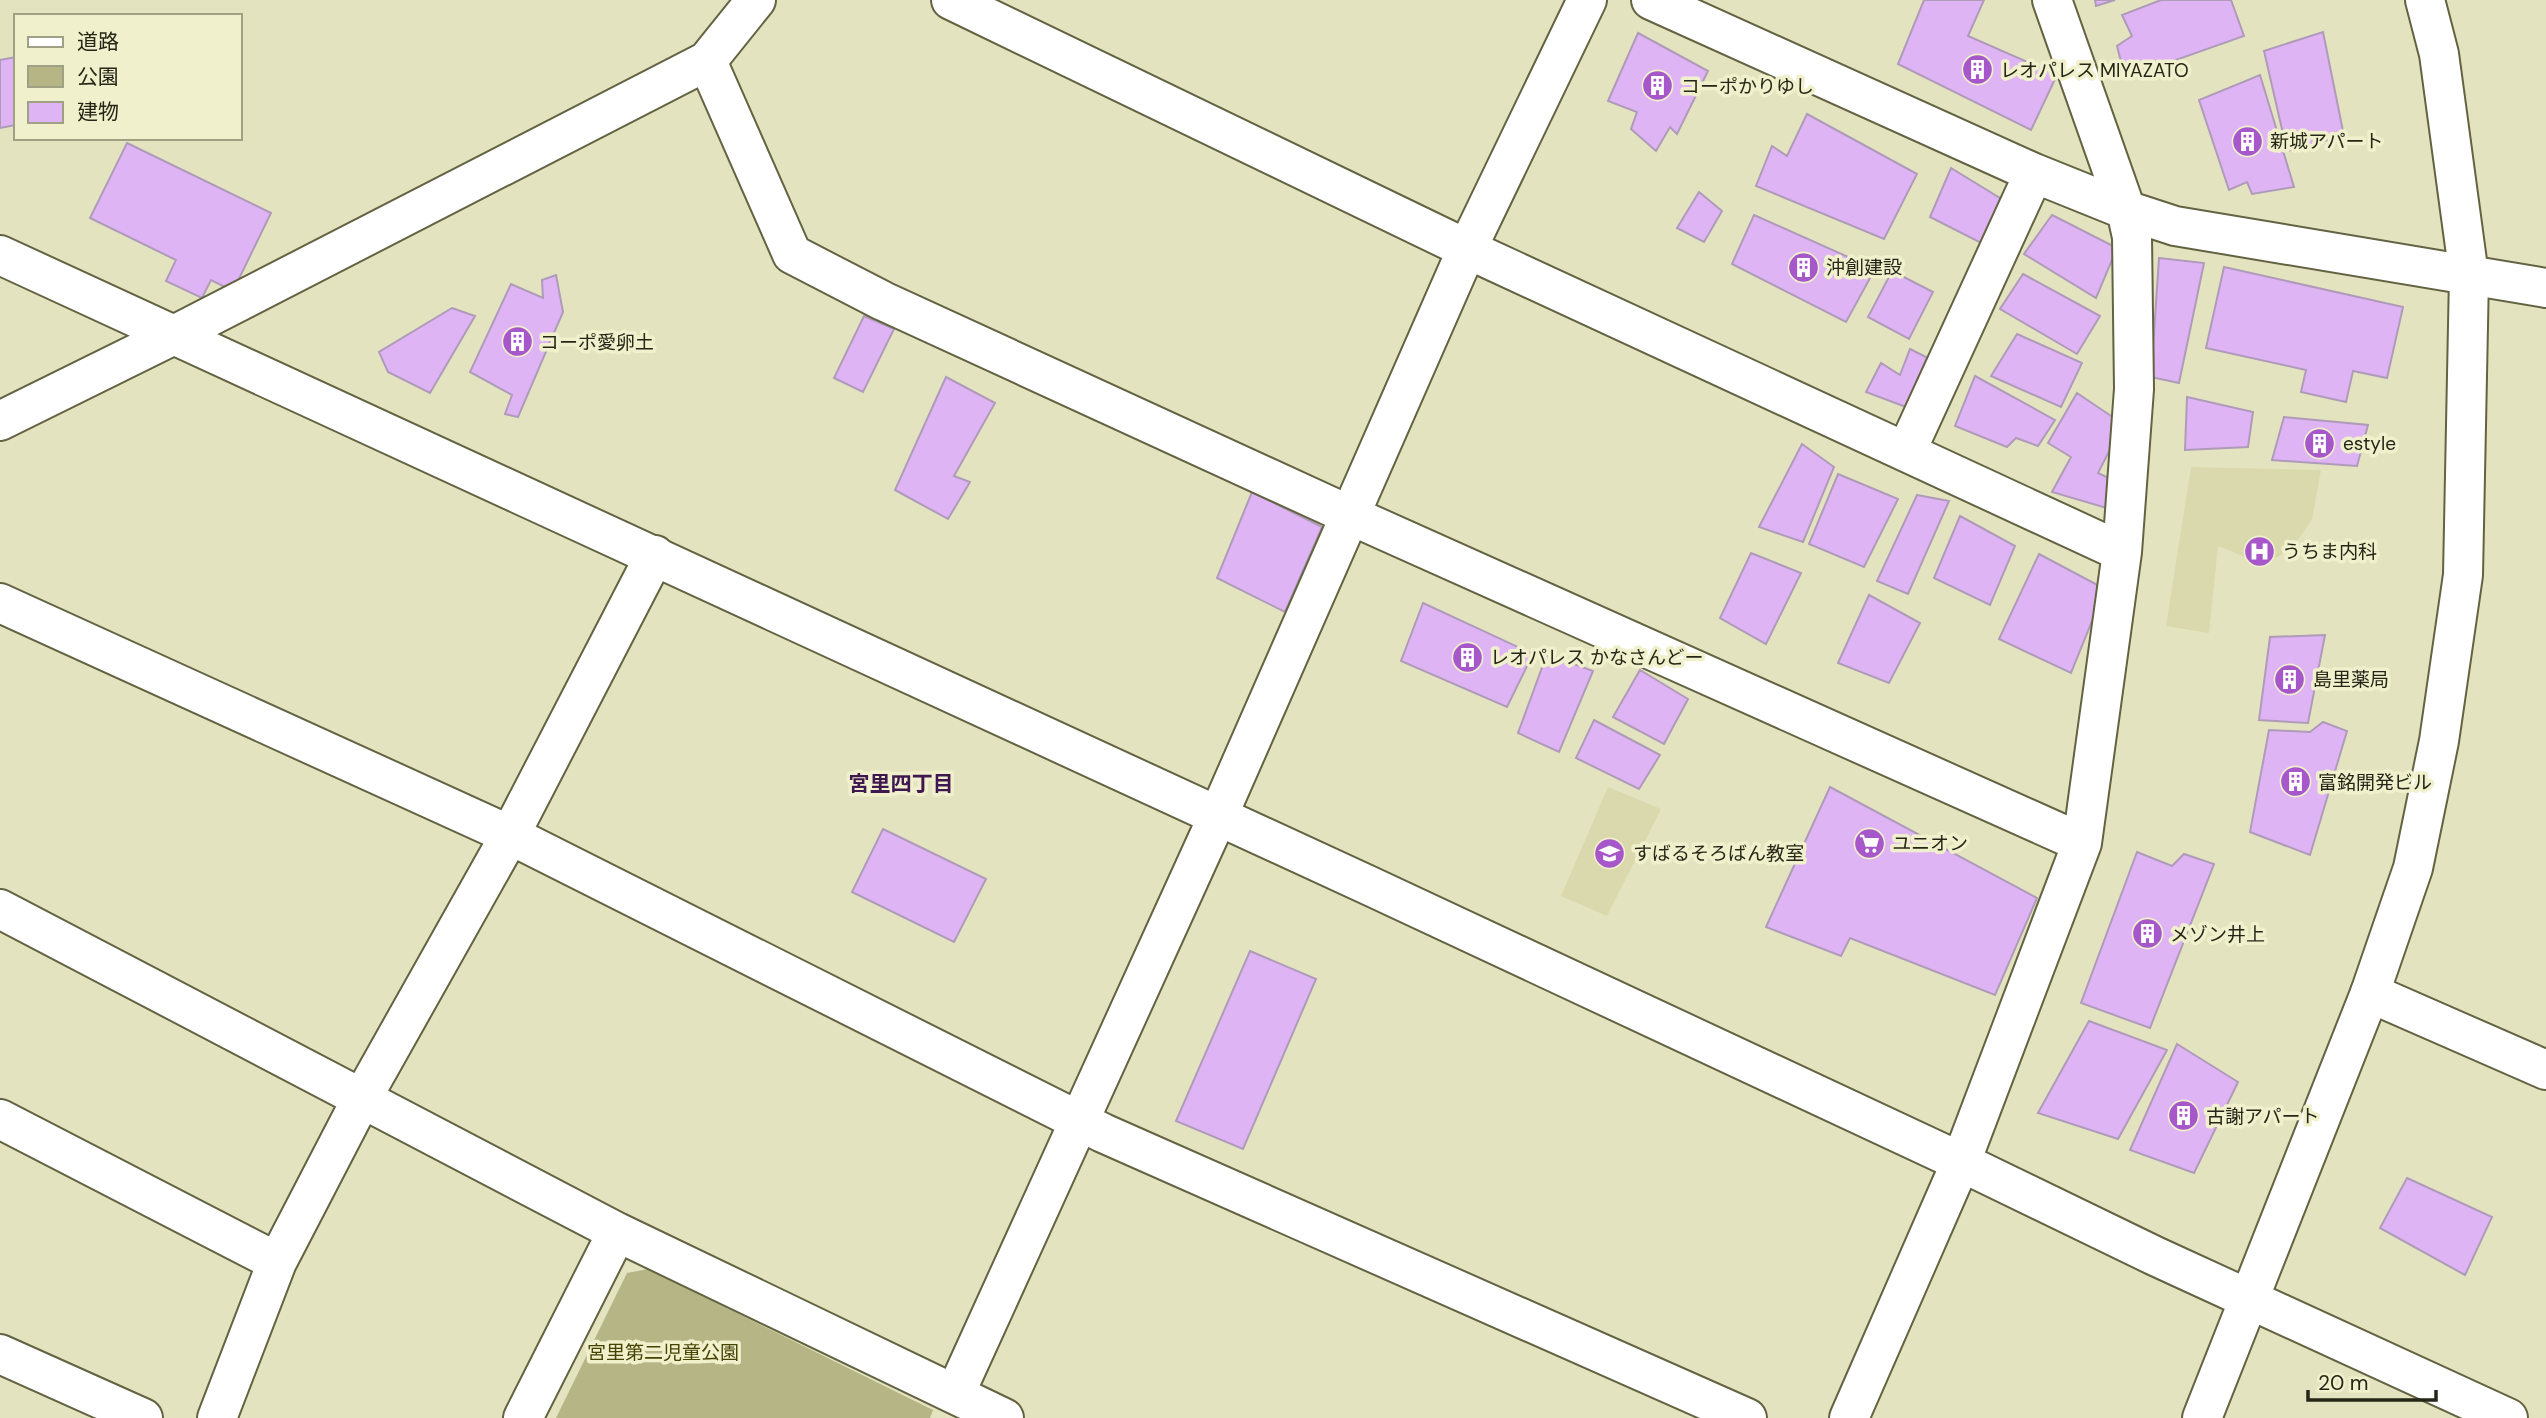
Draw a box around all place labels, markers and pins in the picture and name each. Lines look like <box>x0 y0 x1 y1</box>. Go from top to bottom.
building icon: レオパレス MIYAZATO <box>1960 53 1994 87</box>
place label: レオパレス MIYAZATO <box>2000 58 2189 83</box>
building icon: コーポかりゆし <box>1641 69 1675 103</box>
place label: コーポかりゆし <box>1681 74 1814 99</box>
building icon: 新城アパート <box>2230 124 2264 158</box>
place label: 新城アパート <box>2270 129 2384 154</box>
building icon: 沖創建設 <box>1786 250 1820 284</box>
place label: 沖創建設 <box>1826 255 1902 280</box>
building icon: コーポ愛卵土 <box>500 325 534 359</box>
place label: コーポ愛卵土 <box>540 330 654 355</box>
building icon: estyle <box>2303 426 2337 460</box>
place label: estyle <box>2343 431 2396 456</box>
hospital icon: うちま内科 <box>2242 534 2276 568</box>
place label: うちま内科 <box>2282 539 2377 564</box>
building icon: レオパレス かなさんどー <box>1450 640 1484 674</box>
place label: レオパレス かなさんどー <box>1490 645 1704 670</box>
building icon: 島里薬局 <box>2273 662 2307 696</box>
place label: 島里薬局 <box>2313 667 2389 692</box>
building icon: 富銘開発ビル <box>2278 765 2312 799</box>
place label: 富銘開発ビル <box>2318 770 2432 795</box>
supermarket icon: ユニオン <box>1852 826 1886 860</box>
place label: ユニオン <box>1892 831 1968 856</box>
school or university icon: すばるそろばん教室 <box>1593 836 1627 870</box>
place label: すばるそろばん教室 <box>1633 841 1804 866</box>
building icon: メゾン井上 <box>2130 917 2164 951</box>
place label: メゾン井上 <box>2170 922 2265 947</box>
building icon: 古謝アパート <box>2166 1099 2200 1133</box>
place label: 古謝アパート <box>2206 1104 2320 1129</box>

